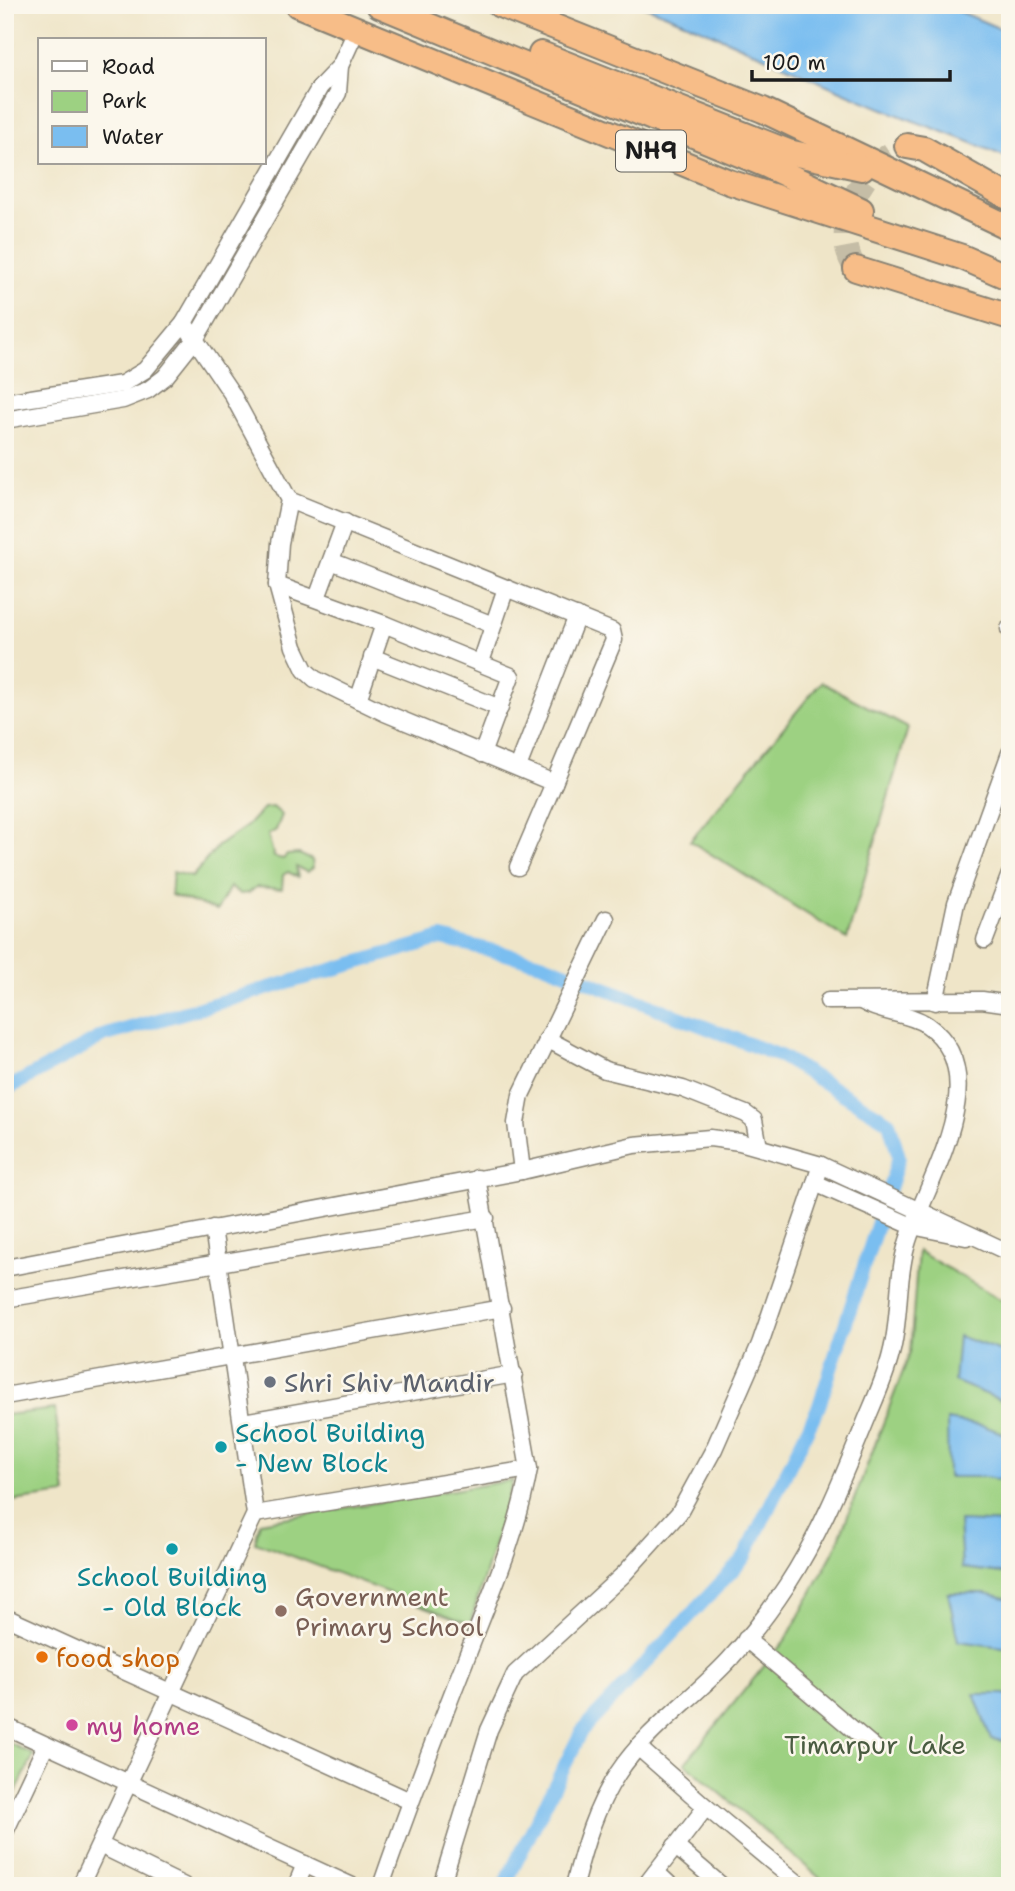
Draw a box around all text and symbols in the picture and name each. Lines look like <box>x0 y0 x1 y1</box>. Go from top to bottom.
legend <box>38 38 266 164</box>
scale bar <box>752 38 950 82</box>
text: 100 m <box>763 49 826 77</box>
text: Road <box>102 53 155 81</box>
text: Park <box>102 87 147 115</box>
text: Water <box>102 123 164 151</box>
road number: NH9 <box>616 131 686 172</box>
place label: Shri Shiv Mandir <box>284 1365 495 1400</box>
marker: Shri Shiv Mandir <box>262 1374 278 1390</box>
place label: School Building - New Block <box>235 1415 425 1480</box>
marker: School Building - New Block <box>213 1439 229 1455</box>
marker: School Building - Old Block <box>164 1541 180 1557</box>
place label: School Building - Old Block <box>77 1559 267 1624</box>
place label: Government Primary School <box>295 1579 484 1644</box>
marker: Government Primary School <box>273 1603 289 1619</box>
place label: food shop <box>56 1640 180 1675</box>
marker: food shop <box>34 1649 50 1665</box>
place label: my home <box>86 1708 201 1743</box>
marker: my home <box>64 1717 80 1733</box>
park label: Timarpur Lake <box>784 1727 966 1762</box>

